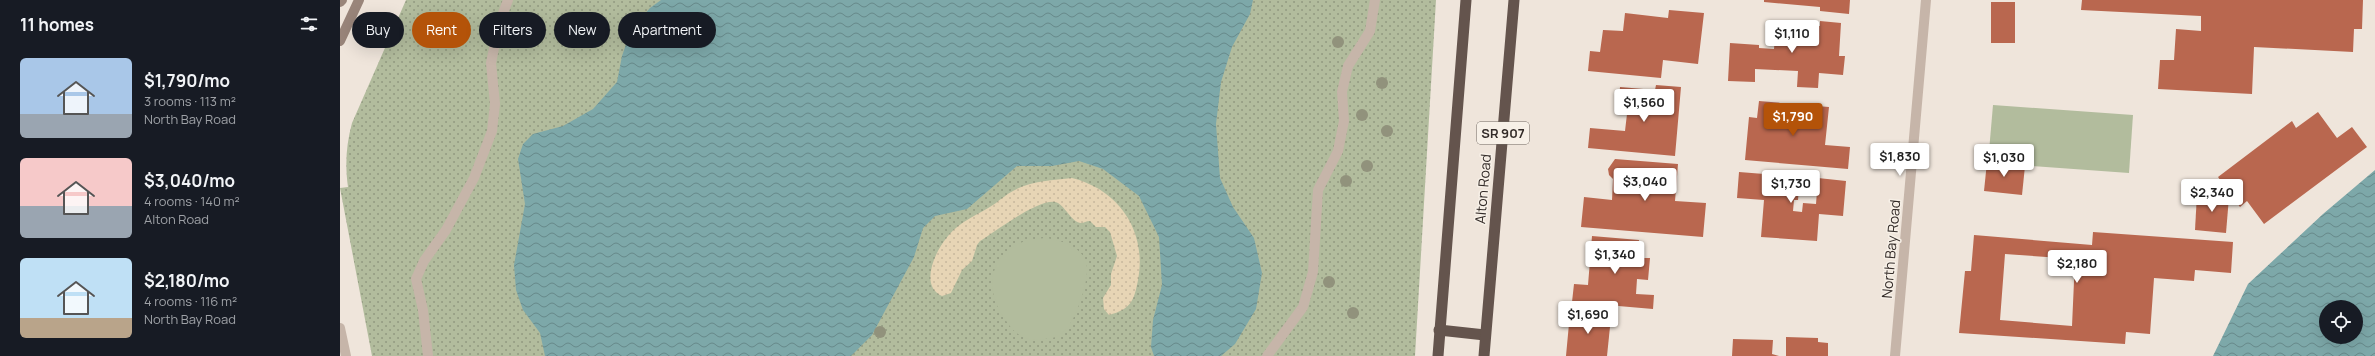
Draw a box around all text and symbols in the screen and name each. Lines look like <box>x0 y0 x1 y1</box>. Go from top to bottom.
chip: Buy <box>352 12 404 48</box>
chip: Rent <box>412 12 471 48</box>
chip: Filters <box>479 12 546 48</box>
chip: New <box>554 12 610 48</box>
chip: Apartment <box>618 12 716 48</box>
text: 11 homes <box>20 13 94 36</box>
icon: filters <box>298 13 320 35</box>
pin: $1,110 <box>1759 20 1825 54</box>
text: $1,110 <box>1774 24 1810 42</box>
text: $1,790/mo <box>144 69 230 92</box>
icon: home <box>52 74 100 122</box>
pin: $1,560 <box>1611 89 1677 123</box>
text: 3 rooms · 113 m² <box>144 92 236 110</box>
text: $1,560 <box>1623 93 1665 111</box>
pin: $1,790 <box>1760 103 1826 137</box>
text: $1,790 <box>1773 107 1813 125</box>
text: North Bay Road <box>144 110 236 128</box>
road number: SR 907 <box>1477 122 1529 144</box>
pin: $1,830 <box>1867 143 1933 177</box>
pin: $1,030 <box>1971 144 2037 178</box>
text: $1,830 <box>1879 147 1921 165</box>
text: $1,030 <box>1983 148 2025 166</box>
street label: Alton Road <box>1470 153 1495 225</box>
pin: $3,040 <box>1612 168 1678 202</box>
text: $3,040/mo <box>144 169 235 192</box>
pin: $1,730 <box>1758 170 1824 204</box>
text: $3,040 <box>1623 172 1667 190</box>
icon: home <box>52 174 100 222</box>
text: $1,730 <box>1771 174 1811 192</box>
pin: $2,340 <box>2179 179 2245 213</box>
text: $2,340 <box>2190 183 2234 201</box>
text: 4 rooms · 140 m² <box>144 192 240 210</box>
street label: North Bay Road <box>1877 199 1904 299</box>
text: Alton Road <box>144 210 209 228</box>
pin: $1,340 <box>1582 241 1648 275</box>
text: $1,340 <box>1594 245 1636 263</box>
pin: $2,180 <box>2044 250 2110 284</box>
text: $2,180 <box>2057 254 2097 272</box>
text: $2,180/mo <box>144 269 229 292</box>
icon: home <box>52 274 100 322</box>
text: 4 rooms · 116 m² <box>144 292 237 310</box>
map controls <box>2319 300 2363 344</box>
button: locate <box>2319 300 2363 344</box>
pin: $1,690 <box>1555 301 1621 335</box>
text: $1,690 <box>1567 305 1609 323</box>
text: North Bay Road <box>144 310 236 328</box>

